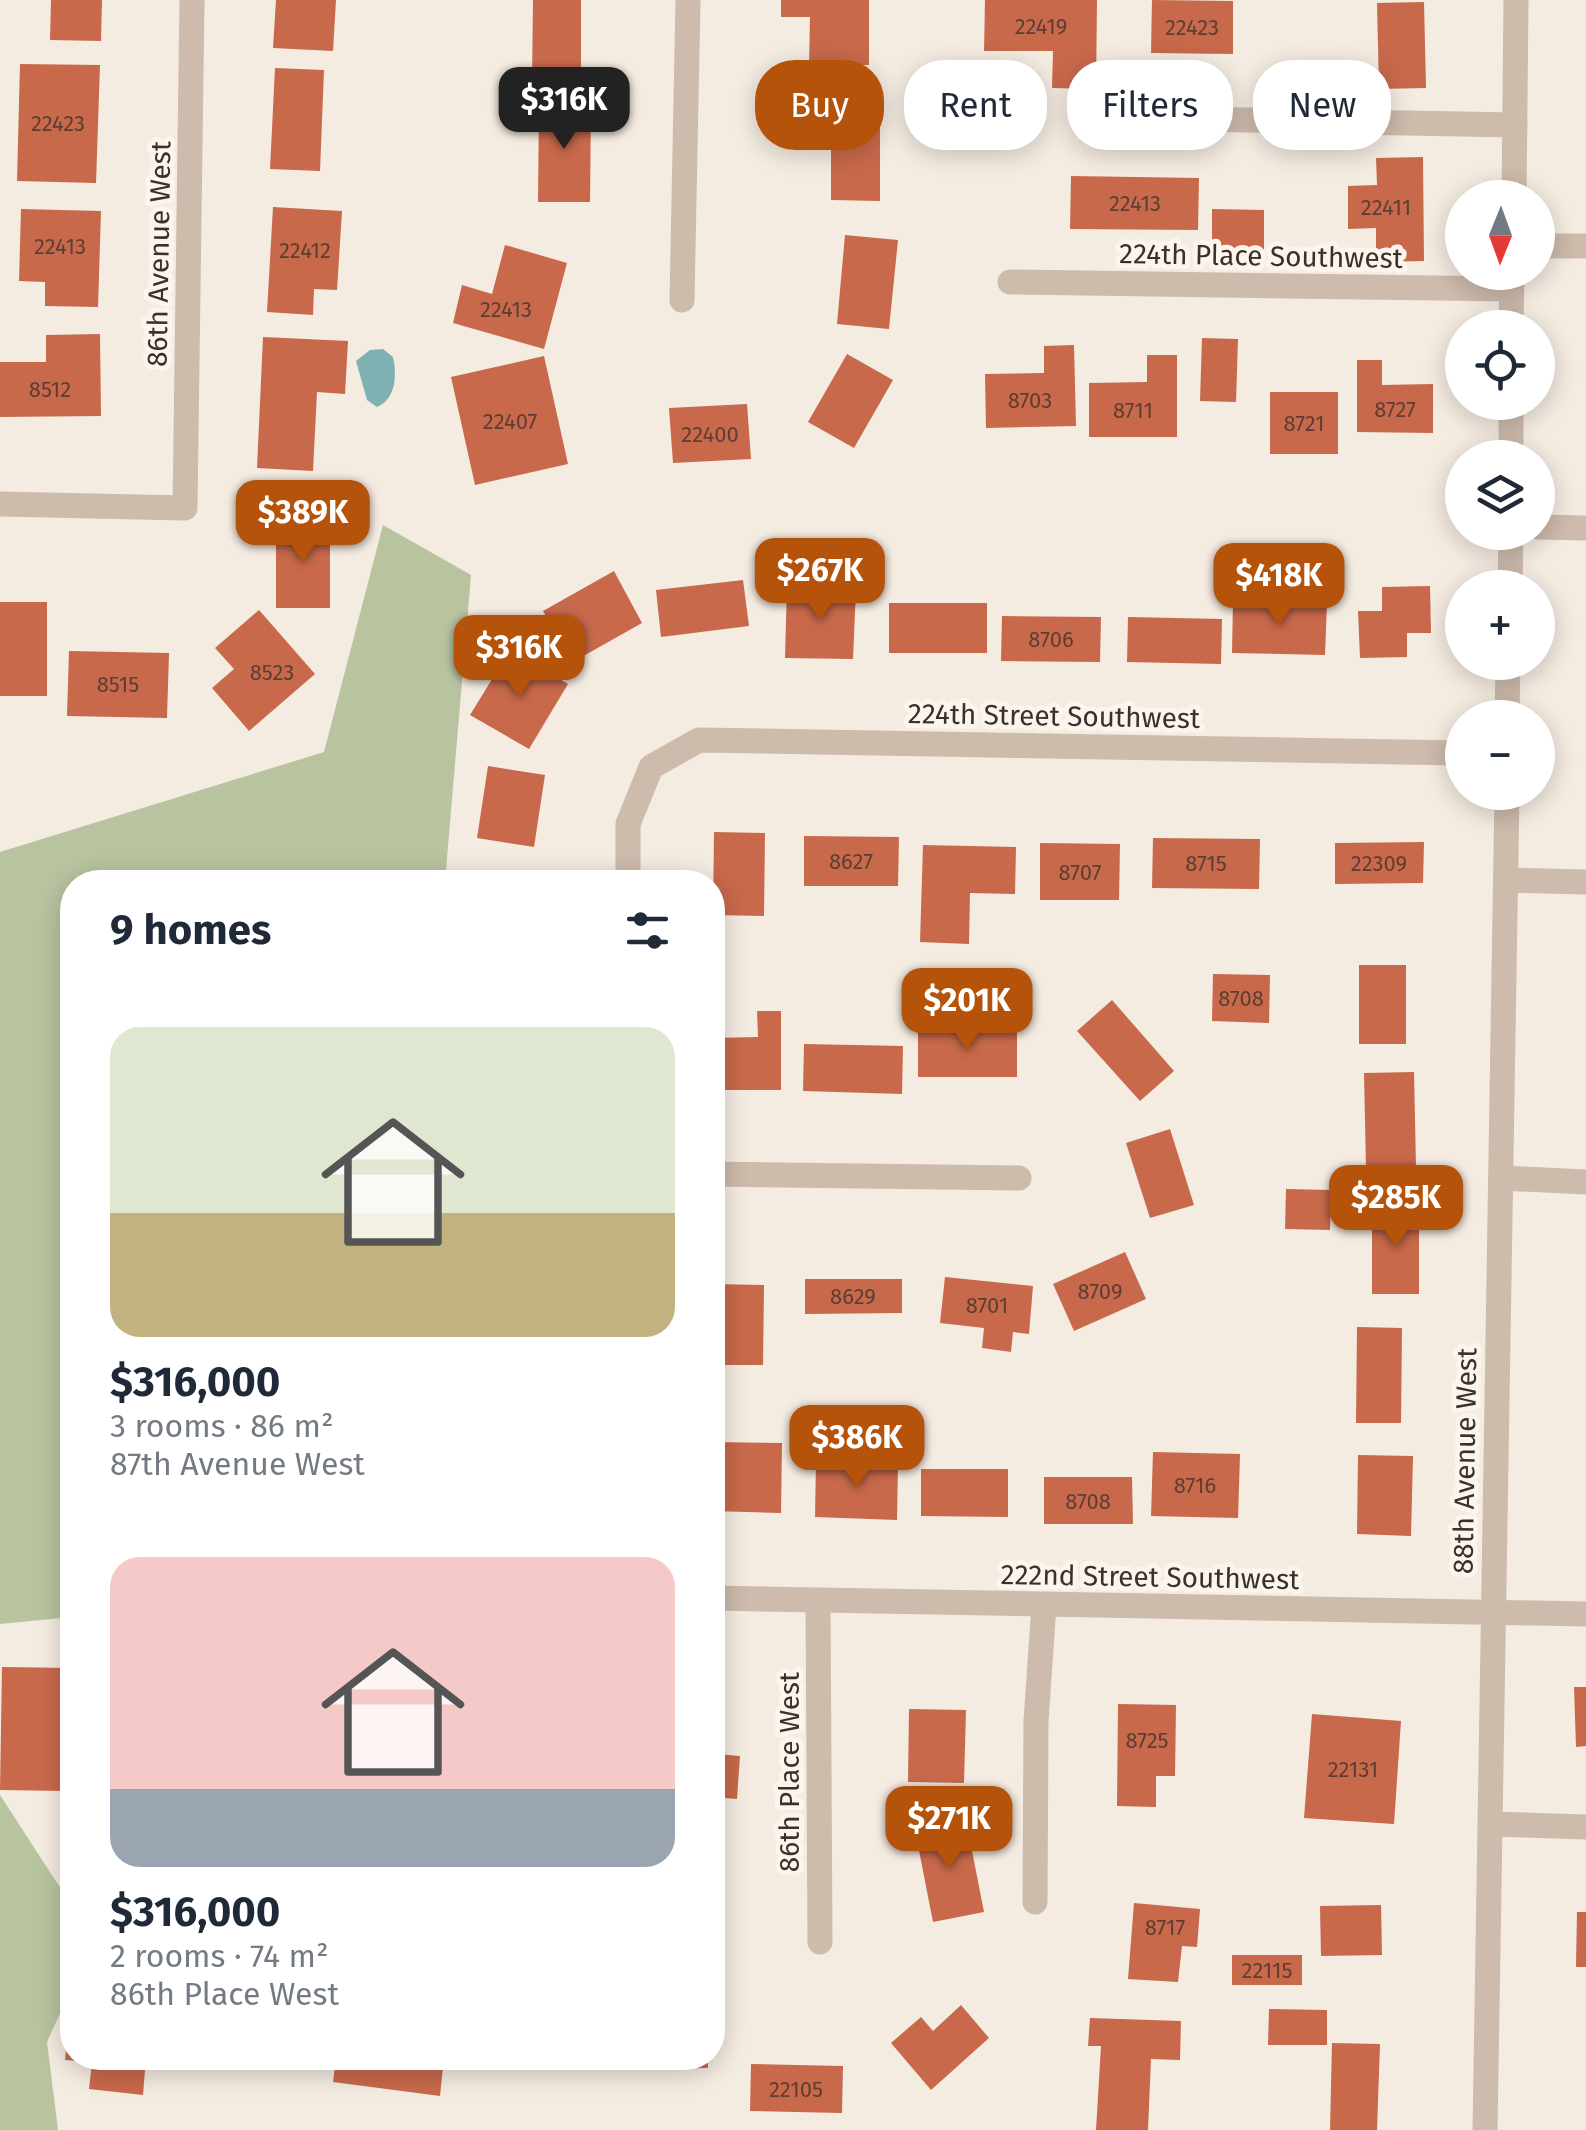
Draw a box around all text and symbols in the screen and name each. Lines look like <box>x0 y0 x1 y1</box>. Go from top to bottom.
house number: 22419 <box>1015 13 1067 40</box>
house number: 22423 <box>1165 14 1219 41</box>
chip: Buy <box>755 60 884 150</box>
chip: Rent <box>904 60 1047 150</box>
chip: Filters <box>1067 60 1233 150</box>
chip: New <box>1253 60 1391 150</box>
pin: $316K <box>494 67 634 152</box>
text: $316K <box>521 80 607 118</box>
house number: 22423 <box>31 110 85 137</box>
street label: 86th Avenue West <box>141 140 177 367</box>
north arrow <box>1445 180 1555 290</box>
map controls <box>1445 180 1555 810</box>
house number: 22413 <box>1109 190 1161 217</box>
house number: 22411 <box>1361 194 1411 221</box>
house number: 22413 <box>34 233 86 260</box>
house number: 22412 <box>279 237 331 264</box>
street label: 224th Place Southwest <box>1119 237 1404 275</box>
house number: 22413 <box>480 296 532 323</box>
button: locate <box>1445 310 1555 420</box>
house number: 8512 <box>29 376 71 403</box>
house number: 8703 <box>1008 387 1052 414</box>
house number: 8727 <box>1374 396 1416 423</box>
house number: 8711 <box>1113 397 1153 424</box>
house number: 22407 <box>483 408 537 435</box>
house number: 8721 <box>1283 410 1325 437</box>
house number: 22400 <box>681 421 739 448</box>
button: layers <box>1445 440 1555 550</box>
pin: $389K <box>233 480 373 565</box>
text: $389K <box>258 493 348 531</box>
pin: $267K <box>750 538 890 623</box>
pin: $418K <box>1209 543 1349 628</box>
text: $267K <box>777 551 863 589</box>
text: $418K <box>1235 556 1323 594</box>
button: + <box>1445 570 1555 680</box>
pin: $316K <box>449 615 589 700</box>
house number: 8706 <box>1028 626 1074 653</box>
text: $316K <box>476 628 562 666</box>
house number: 8523 <box>250 659 294 686</box>
house number: 8515 <box>97 671 139 698</box>
street label: 224th Street Southwest <box>908 697 1201 735</box>
button: − <box>1445 700 1555 810</box>
house number: 8627 <box>829 848 873 875</box>
house number: 8715 <box>1185 850 1227 877</box>
house number: 22309 <box>1351 850 1407 877</box>
house number: 8707 <box>1059 859 1102 886</box>
icon: filters <box>620 903 675 958</box>
text: 9 homes <box>110 905 271 955</box>
pin: $201K <box>897 968 1037 1053</box>
text: $201K <box>924 981 1010 1019</box>
house number: 8708 <box>1218 985 1264 1012</box>
icon: home <box>303 1092 483 1272</box>
pin: $285K <box>1326 1165 1466 1250</box>
text: $285K <box>1351 1178 1441 1216</box>
house number: 8709 <box>1078 1278 1122 1305</box>
house number: 8629 <box>830 1283 876 1310</box>
house number: 8701 <box>966 1292 1008 1319</box>
street label: 88th Avenue West <box>1447 1347 1483 1574</box>
text: $316,000 <box>110 1357 280 1407</box>
pin: $386K <box>787 1405 927 1490</box>
text: 3 rooms · 86 m² <box>110 1407 333 1445</box>
text: $386K <box>811 1418 903 1456</box>
text: 87th Avenue West <box>110 1445 365 1483</box>
house number: 8716 <box>1174 1472 1216 1499</box>
house number: 8708 <box>1065 1488 1111 1515</box>
street label: 222nd Street Southwest <box>1000 1558 1300 1596</box>
icon: home <box>303 1622 483 1802</box>
street label: 86th Place West <box>773 1671 806 1872</box>
house number: 8725 <box>1125 1727 1169 1754</box>
house number: 22131 <box>1328 1756 1378 1783</box>
pin: $271K <box>879 1786 1019 1871</box>
text: $271K <box>907 1799 991 1837</box>
text: $316,000 <box>110 1887 280 1937</box>
house number: 8717 <box>1145 1914 1185 1941</box>
text: 2 rooms · 74 m² <box>110 1937 329 1975</box>
house number: 22115 <box>1242 1957 1293 1984</box>
text: 86th Place West <box>110 1975 339 2013</box>
house number: 22105 <box>769 2076 823 2103</box>

